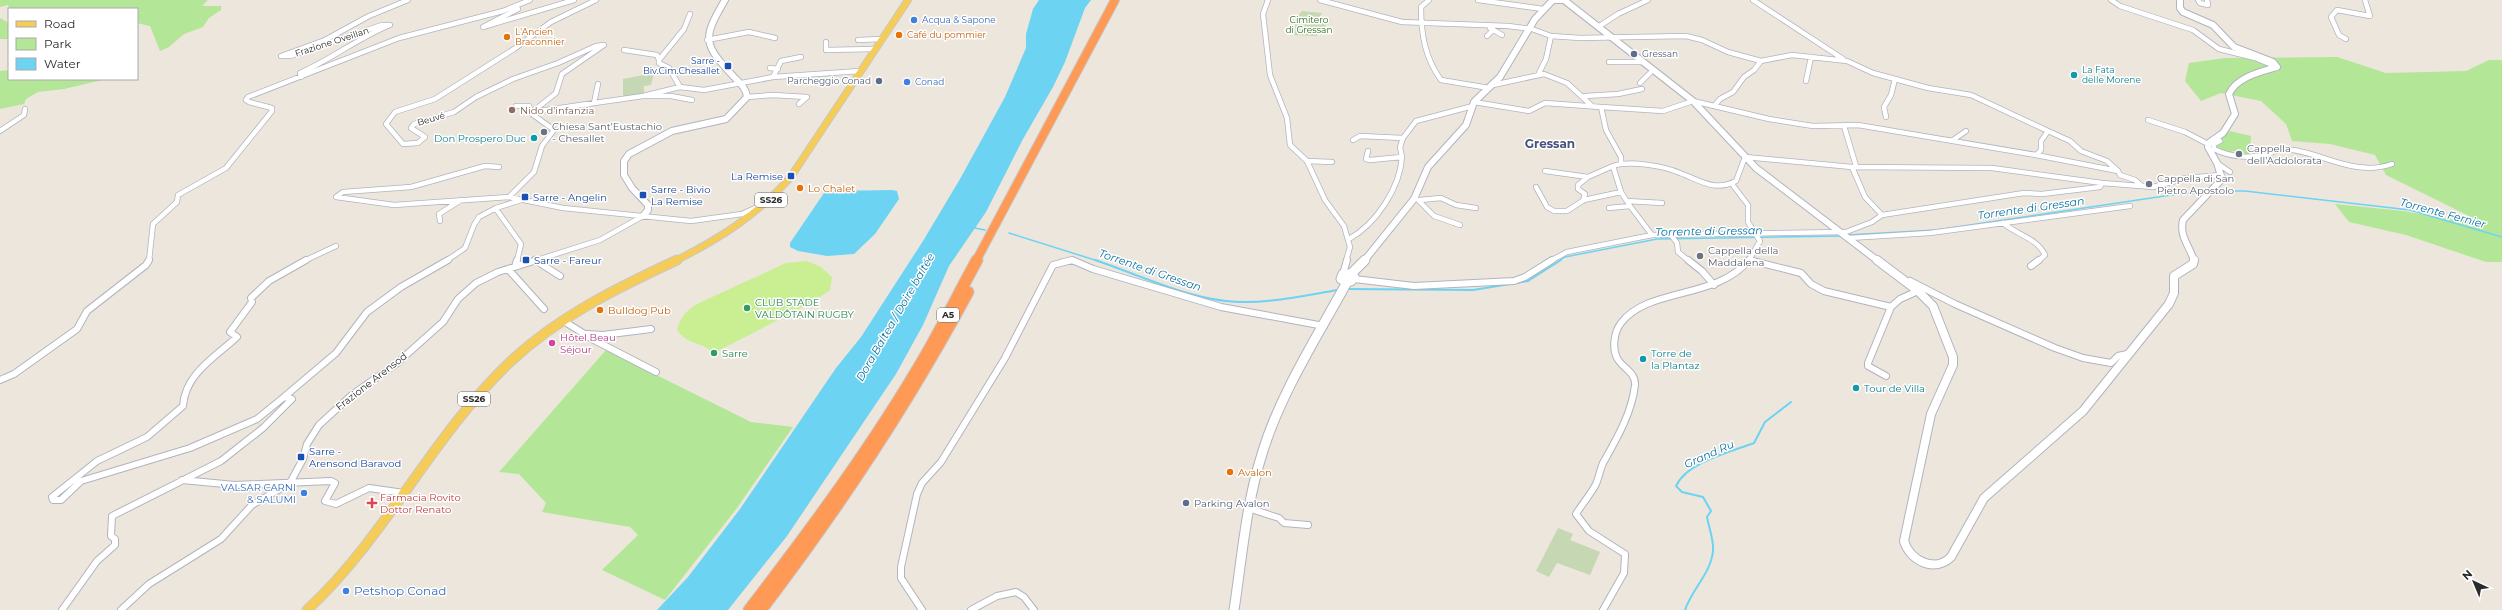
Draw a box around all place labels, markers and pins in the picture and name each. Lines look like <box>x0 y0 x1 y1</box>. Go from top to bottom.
place label: Acqua & Sapone <box>922 14 996 25</box>
marker: Acqua & Sapone <box>909 15 919 25</box>
place label: L'Ancien Braconnier <box>515 26 565 47</box>
place label: Café du pommier <box>907 29 987 40</box>
marker: Café du pommier <box>894 30 904 40</box>
marker: L'Ancien Braconnier <box>502 32 512 42</box>
place label: Gressan <box>1642 48 1678 59</box>
marker: Gressan <box>1629 49 1639 59</box>
place label: Sarre - Biv.Cim.Chesallet <box>643 55 720 76</box>
marker: Sarre - Biv.Cim.Chesallet <box>723 61 733 71</box>
place label: La Fata delle Morene <box>2082 64 2141 85</box>
marker: La Fata delle Morene <box>2069 70 2079 80</box>
place label: Parcheggio Conad <box>787 75 871 86</box>
marker: Parcheggio Conad <box>874 76 884 86</box>
place label: Conad <box>915 76 944 87</box>
marker: Conad <box>902 77 912 87</box>
place label: Nido d'infanzia <box>520 104 594 117</box>
marker: Nido d'infanzia <box>507 105 517 115</box>
place label: Chiesa Sant'Eustachio - Chesallet <box>552 120 662 145</box>
marker: Chiesa Sant'Eustachio - Chesallet <box>539 127 549 137</box>
place label: Don Prospero Duc <box>434 132 526 145</box>
marker: Don Prospero Duc <box>529 133 539 143</box>
place label: Cappella dell'Addolorata <box>2247 142 2322 167</box>
marker: Cappella dell'Addolorata <box>2234 149 2244 159</box>
place label: La Remise <box>731 170 783 183</box>
marker: La Remise <box>786 171 796 181</box>
place label: Cappella di San Pietro Apostolo <box>2157 172 2234 197</box>
marker: Cappella di San Pietro Apostolo <box>2144 179 2154 189</box>
place label: Lo Chalet <box>808 182 855 195</box>
place label: Sarre - Bivio La Remise <box>651 183 711 208</box>
marker: Lo Chalet <box>795 183 805 193</box>
marker: Sarre - Bivio La Remise <box>638 190 648 200</box>
place label: Sarre - Angelin <box>533 191 607 204</box>
marker: Sarre - Angelin <box>520 192 530 202</box>
place label: Cappella della Maddalena <box>1708 244 1779 269</box>
marker: Cappella della Maddalena <box>1695 251 1705 261</box>
place label: Sarre - Fareur <box>534 254 602 267</box>
marker: Sarre - Fareur <box>521 255 531 265</box>
place label: CLUB STADE VALDÔTAIN RUGBY <box>755 296 855 321</box>
marker: CLUB STADE VALDÔTAIN RUGBY <box>742 303 752 313</box>
place label: Bulldog Pub <box>608 304 671 317</box>
marker: Bulldog Pub <box>595 305 605 315</box>
place label: Hôtel Beau Séjour <box>560 331 616 356</box>
marker: Hôtel Beau Séjour <box>547 338 557 348</box>
place label: Sarre <box>722 347 748 360</box>
place label: Torre de la Plantaz <box>1651 347 1700 372</box>
marker: Sarre <box>709 348 719 358</box>
marker: Torre de la Plantaz <box>1638 354 1648 364</box>
place label: Tour de Villa <box>1864 382 1925 395</box>
marker: Tour de Villa <box>1851 383 1861 393</box>
place label: Sarre - Arensond Baravod <box>309 445 401 470</box>
marker: Sarre - Arensond Baravod <box>296 452 306 462</box>
place label: Avalon <box>1238 466 1272 479</box>
marker: Avalon <box>1225 467 1235 477</box>
place label: VALSAR CARNI & SALUMI <box>221 481 296 506</box>
marker: VALSAR CARNI & SALUMI <box>299 488 309 498</box>
place label: Farmacia Rovito Dottor Renato <box>380 491 461 516</box>
place label: Parking Avalon <box>1194 497 1270 510</box>
marker: Farmacia Rovito Dottor Renato <box>367 498 377 508</box>
marker: Parking Avalon <box>1181 498 1191 508</box>
place label: Petshop Conad <box>354 583 446 598</box>
marker: Petshop Conad <box>341 586 351 596</box>

